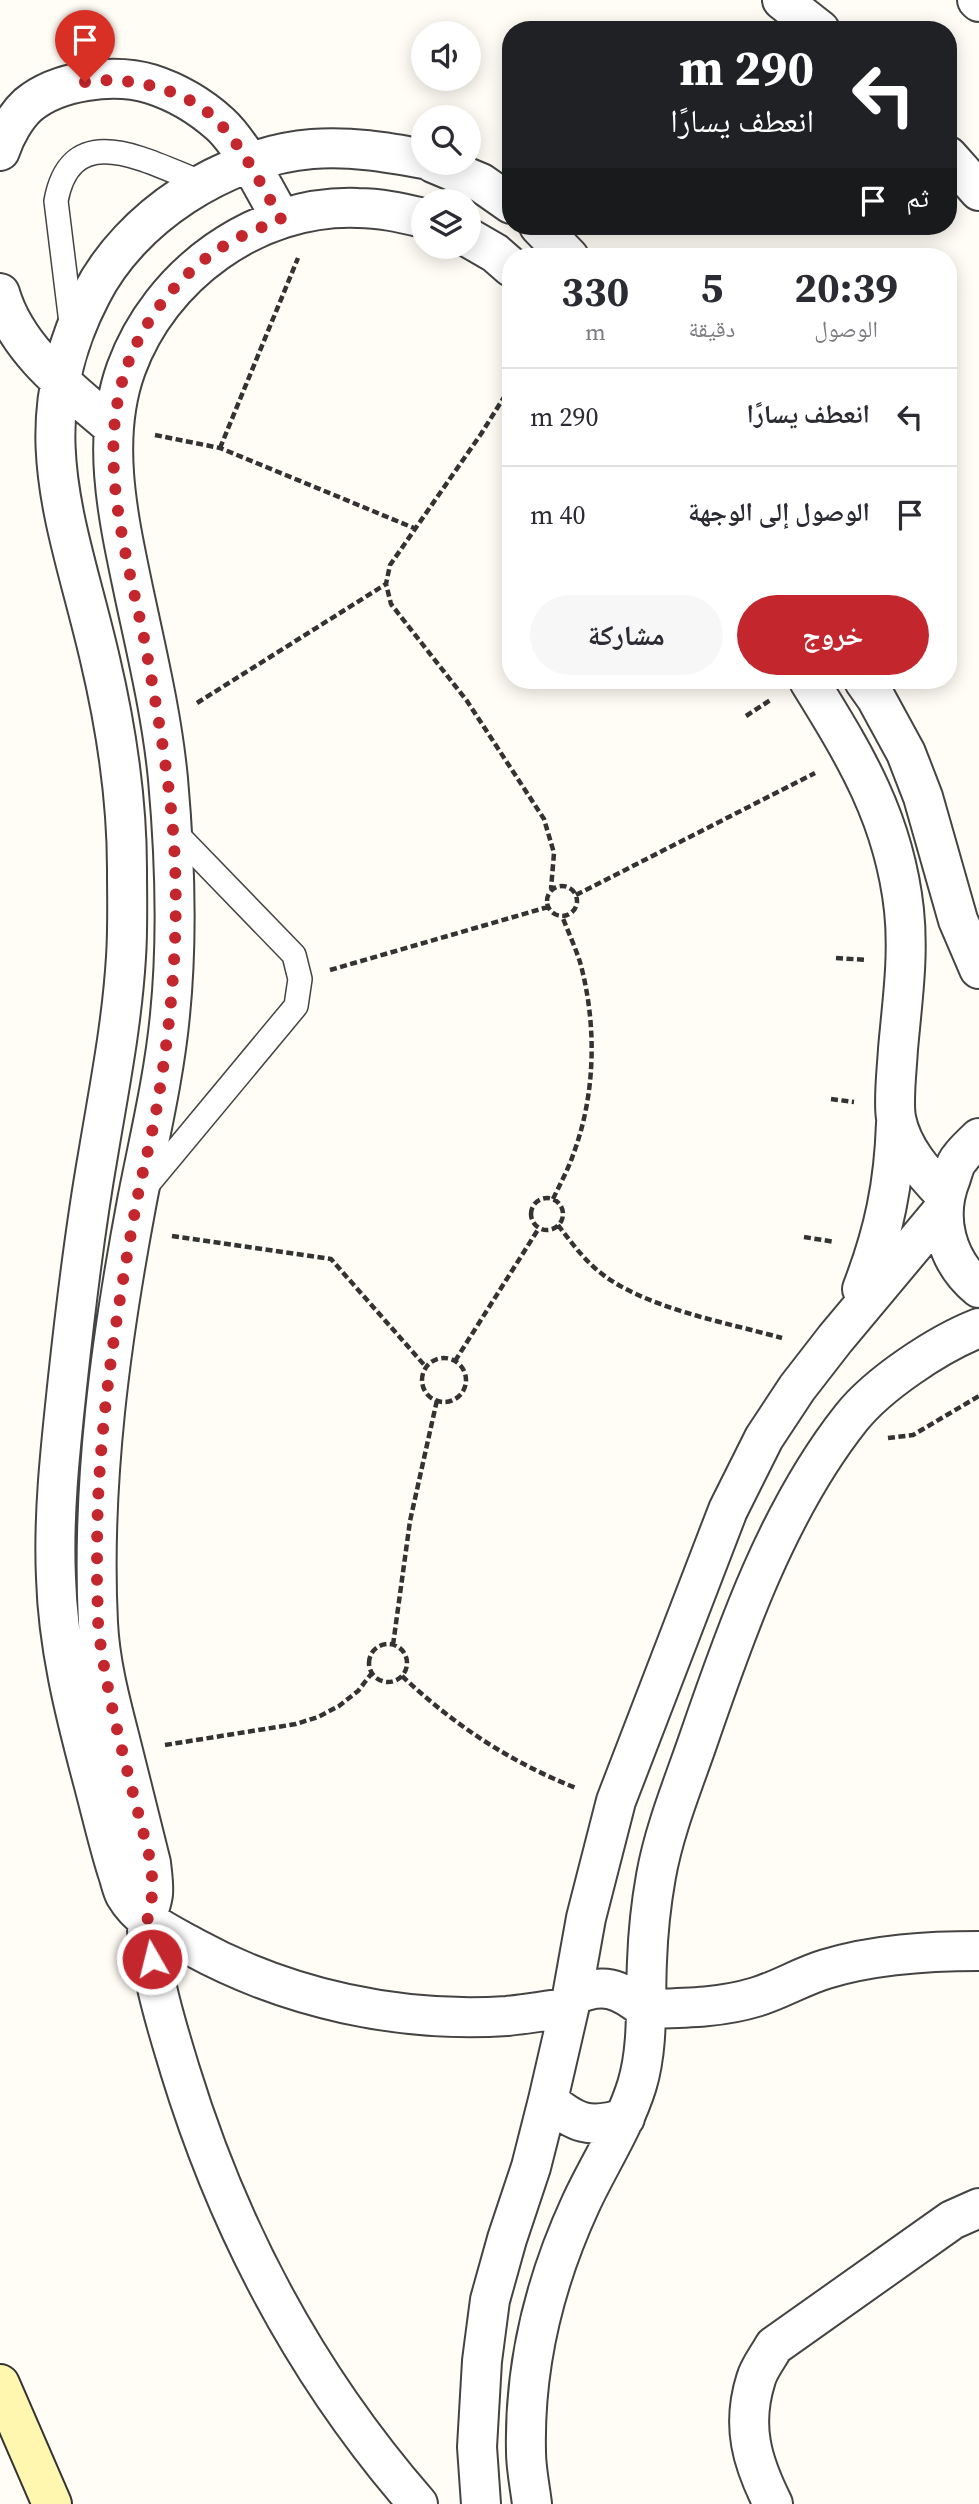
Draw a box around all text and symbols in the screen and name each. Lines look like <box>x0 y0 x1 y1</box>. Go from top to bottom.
pin <box>55 10 115 82</box>
icon: arrive <box>66 21 104 59</box>
map controls <box>411 21 481 259</box>
button: sound <box>411 21 481 91</box>
text: 290 m <box>679 34 814 101</box>
icon: left <box>838 49 929 140</box>
text: انعطف يسارًا <box>670 99 814 143</box>
button: search <box>411 105 481 175</box>
text: ثم <box>906 180 929 216</box>
icon: arrive <box>854 182 892 220</box>
button: layers <box>411 189 481 259</box>
text: 5 <box>700 258 723 316</box>
text: 20:39 <box>794 258 898 316</box>
text: 330 <box>561 262 629 320</box>
text: دقيقة <box>688 313 735 345</box>
text: الوصول <box>814 313 878 345</box>
text: m <box>585 316 606 348</box>
text: انعطف يسارًا <box>747 396 870 432</box>
icon: left <box>891 398 929 436</box>
text: 290 m <box>530 399 599 435</box>
text: الوصول إلى الوجهة <box>688 494 870 530</box>
icon: arrive <box>891 496 929 534</box>
text: 40 m <box>530 497 586 533</box>
button: مشاركة <box>530 595 723 675</box>
button: خروج <box>737 595 929 675</box>
position arrow <box>115 1922 189 1996</box>

